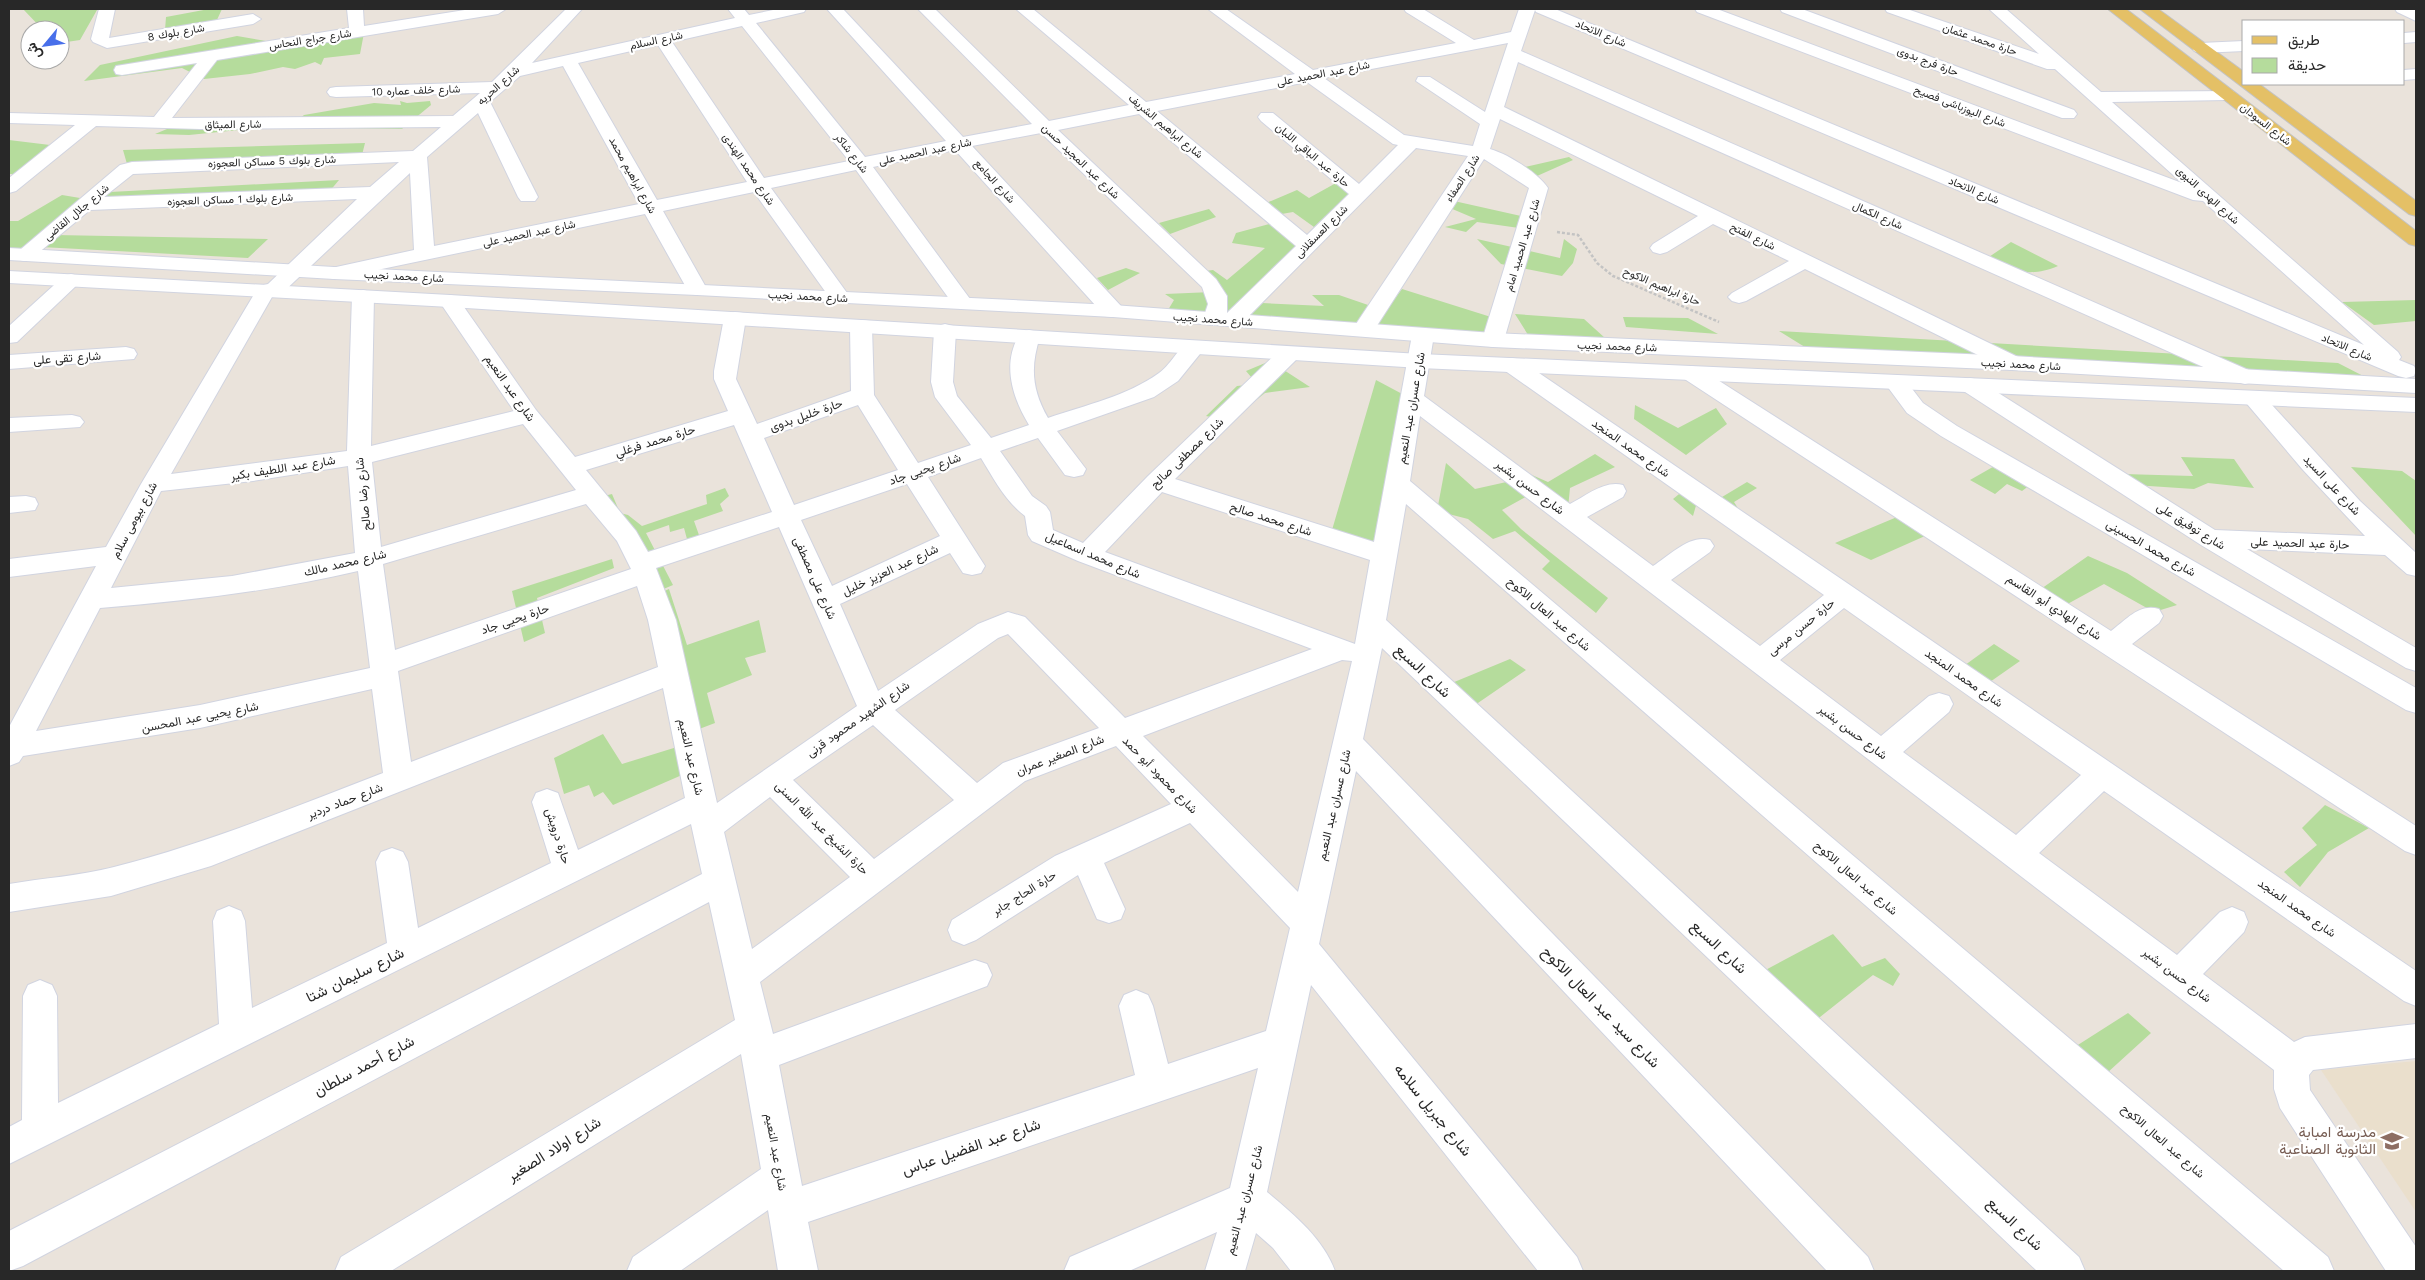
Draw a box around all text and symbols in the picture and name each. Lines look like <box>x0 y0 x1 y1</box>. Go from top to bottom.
street label: شارع الاتحاد <box>1573 17 1628 51</box>
north arrow <box>20 20 70 70</box>
legend <box>2242 20 2405 85</box>
street label: شارع بلوك 8 <box>147 21 206 45</box>
street label: حارة محمد عثمان <box>1941 21 2019 58</box>
street label: شارع جراج النحاس <box>268 27 353 53</box>
street label: شارع السلام <box>628 28 684 53</box>
text: طريق <box>2288 31 2320 50</box>
text: ش <box>22 39 46 63</box>
street label: حارة فرج بدوى <box>1895 44 1960 80</box>
text: حديقة <box>2288 56 2326 74</box>
street label: شارع عبد الحميد على <box>1275 58 1371 90</box>
street label: شارع الحريه <box>474 63 523 109</box>
street label: شارع خلف عماره 10 <box>372 82 461 100</box>
street label: شارع اليوزباشى فصيح <box>1912 83 2008 131</box>
street label: شارع ابراهيم الشريف <box>1125 92 1206 162</box>
street label: شارع السودان <box>2237 100 2294 149</box>
street label: شارع الميثاق <box>205 118 262 132</box>
street label: شارع عبد المجيد حسن <box>1038 121 1122 203</box>
street label: حارة عبد الباقي اللبان <box>1271 121 1352 193</box>
street label: شارع شاكر <box>831 130 871 177</box>
street label: شارع محمد الهندى <box>719 131 778 208</box>
street label: شارع ابراهيم محمد <box>605 135 659 217</box>
street label: شارع عبد الحميد على <box>878 135 973 169</box>
street label: شارع الصفاء <box>1442 152 1484 205</box>
street label: شارع بلوك 5 مساكن العجوزه <box>208 153 337 171</box>
street label: شارع الجامع <box>971 157 1018 207</box>
street label: شارع الهدى النبوى <box>2173 164 2242 228</box>
street label: شارع الاتحاد <box>1946 174 2001 208</box>
street label: شارع جلال القاضى <box>41 181 112 244</box>
street label: شارع بلوك 1 مساكن العجوزه <box>167 191 294 209</box>
street label: شارع عبد الحميد امام <box>1502 197 1544 293</box>
street label: شارع الكمال <box>1850 199 1905 233</box>
street label: شارع العسقلانى <box>1292 202 1351 261</box>
street label: شارع عبد الحميد على <box>482 217 577 251</box>
street label: شارع الفتح <box>1728 220 1778 254</box>
street label: حارة ابراهيم الاكوح <box>1621 264 1702 309</box>
street label: شارع محمد نجيب <box>364 268 445 286</box>
street label: شارع محمد نجيب <box>768 288 849 306</box>
street label: شارع محمد نجيب <box>1173 310 1254 330</box>
street label: شارع الاتحاد <box>2319 331 2374 365</box>
street label: شارع محمد نجيب <box>1577 339 1658 355</box>
street label: شارع تقى على <box>33 349 102 369</box>
street label: شارع عسران عبد النعيم <box>1394 351 1430 465</box>
street label: شارع عبد النعيم <box>480 352 538 425</box>
street label: شارع محمد نجيب <box>1981 356 2062 374</box>
street label: حارة خليل بدوى <box>768 396 845 435</box>
street label: شارع مصطفى صالح <box>1148 415 1228 493</box>
street label: شارع محمد المنجد <box>1588 416 1673 482</box>
street label: حارة محمد فرغلي <box>613 422 698 463</box>
street label: شارع يحيى جاد <box>887 450 963 490</box>
street label: شارع على السيد <box>2299 452 2363 519</box>
street label: شارع عبد اللطيف بكير <box>229 453 337 485</box>
street label: شارع رضا صالح <box>352 456 376 531</box>
street label: شارع حسن بشير <box>1491 456 1567 519</box>
street label: شارع بيومى سلام <box>108 479 162 562</box>
street label: شارع محمد صالح <box>1228 499 1314 541</box>
street label: شارع توفيق على <box>2153 499 2228 554</box>
street label: شارع محمد الحسينى <box>2103 517 2198 581</box>
street label: شارع محمد اسماعيل <box>1043 529 1142 583</box>
street label: حارة عبد الحميد على <box>2250 534 2350 553</box>
street label: شارع على مصطفى <box>789 535 839 622</box>
street label: شارع عبد العزيز خليل <box>840 542 941 600</box>
street label: شارع محمد مالك <box>302 547 388 581</box>
street label: شارع الهادي أبو القاسم <box>2002 571 2104 645</box>
street label: شارع عبد العال الاكوح <box>1503 574 1593 655</box>
street label: حارة حسن مرسى <box>1765 596 1838 659</box>
street label: حارة يحيى جاد <box>479 601 551 638</box>
street label: شارع السبع <box>1390 641 1455 703</box>
street label: شارع محمد المنجد <box>1921 646 2006 712</box>
street label: شارع الشهيد محمود قرنى <box>804 678 913 762</box>
street label: شارع يحيى عبد المحسن <box>140 699 260 737</box>
street label: شارع حسن بشير <box>1814 701 1890 764</box>
street label: شارع عبد النعيم <box>673 717 707 797</box>
street label: شارع الصغير عمران <box>1014 732 1107 780</box>
street label: شارع محمود أبو حمد <box>1118 733 1200 818</box>
street label: شارع عسران عبد النعيم <box>1314 748 1356 862</box>
street label: حارة الشيخ عبد الله السنى <box>771 778 872 879</box>
street label: شارع حماد دردير <box>304 780 385 824</box>
street label: حارة درويش <box>541 806 574 866</box>
street label: شارع عبد العال الاكوح <box>1810 838 1900 919</box>
street label: حارة الحاج جابر <box>988 868 1060 921</box>
street label: شارع محمد المنجد <box>2254 876 2339 942</box>
street label: شارع السبع <box>1686 917 1751 979</box>
street label: شارع سيد عبد العال الاكوح <box>1537 942 1664 1073</box>
street label: شارع سليمان شتا <box>303 943 408 1008</box>
street label: شارع حسن بشير <box>2138 944 2214 1007</box>
street label: شارع أحمد سلطان <box>311 1032 418 1102</box>
street label: شارع جبريل سلامه <box>1389 1060 1476 1161</box>
street label: شارع عبد العال الاكوح <box>2117 1101 2207 1182</box>
street label: شارع عبد النعيم <box>760 1112 790 1192</box>
street label: شارع اولاد الصغير <box>503 1113 605 1187</box>
street label: شارع عبد الفضيل عباس <box>899 1115 1043 1181</box>
place label: مدرسة امبابة الثانوية الصناعية <box>2279 1123 2376 1158</box>
school or university icon: مدرسة امبابة الثانوية الصناعية <box>2379 1128 2405 1154</box>
street label: شارع عسران عبد النعيم <box>1223 1143 1267 1257</box>
street label: شارع السبع <box>1982 1194 2047 1256</box>

